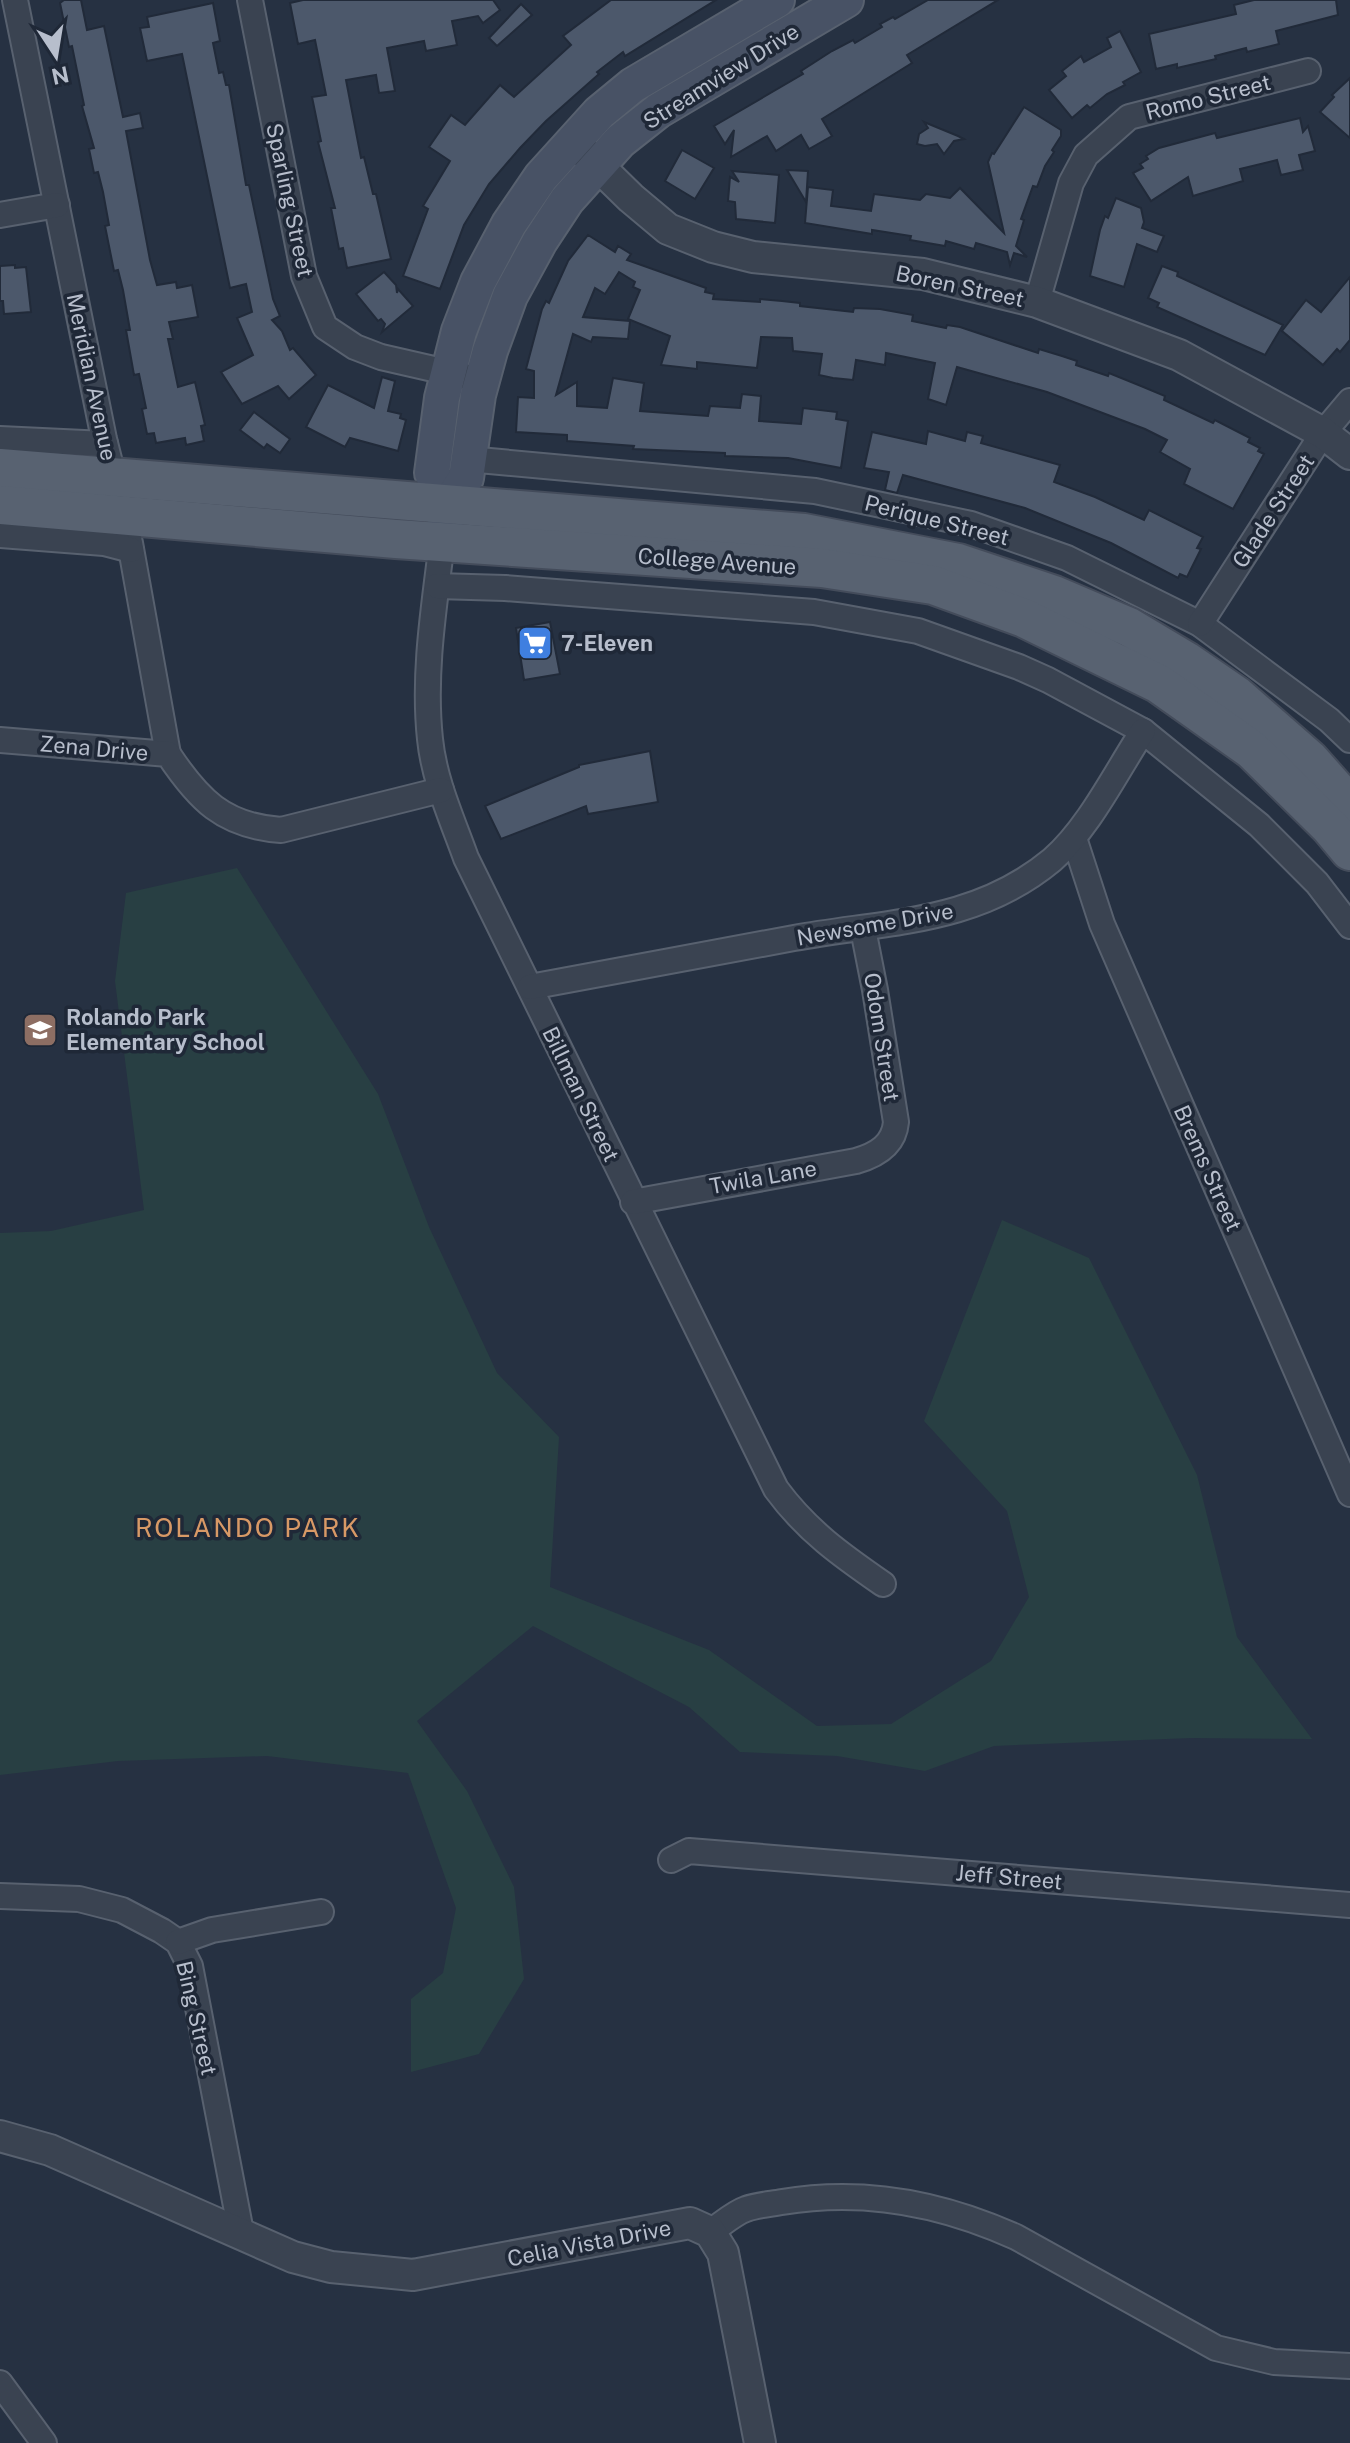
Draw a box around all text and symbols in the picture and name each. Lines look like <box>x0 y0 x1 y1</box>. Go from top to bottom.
north arrow <box>16 16 96 96</box>
street label: Streamview Drive <box>638 18 804 134</box>
text: N <box>49 61 71 90</box>
street label: Romo Street <box>1143 69 1273 125</box>
street label: Sparling Street <box>261 121 319 279</box>
street label: Boren Street <box>893 260 1027 312</box>
street label: Meridian Avenue <box>62 291 122 463</box>
street label: Glade Street <box>1227 449 1319 573</box>
street label: Perique Street <box>862 489 1012 551</box>
street label: College Avenue <box>637 542 797 580</box>
supermarket icon: 7-Eleven <box>516 624 554 662</box>
place label: 7-Eleven <box>561 630 653 656</box>
street label: Zena Drive <box>39 730 149 766</box>
street label: Newsome Drive <box>795 897 955 951</box>
street label: Odom Street <box>859 971 905 1103</box>
place label: Rolando Park Elementary School <box>66 1004 265 1055</box>
school or university icon: Rolando Park Elementary School <box>21 1011 59 1049</box>
street label: Billman Street <box>537 1022 625 1166</box>
street label: Brems Street <box>1169 1101 1247 1235</box>
street label: Twila Lane <box>707 1155 819 1199</box>
district label: ROLANDO PARK <box>135 1512 361 1543</box>
street label: Jeff Street <box>955 1859 1063 1895</box>
street label: Bing Street <box>171 1958 223 2078</box>
street label: Celia Vista Drive <box>505 2214 673 2272</box>

